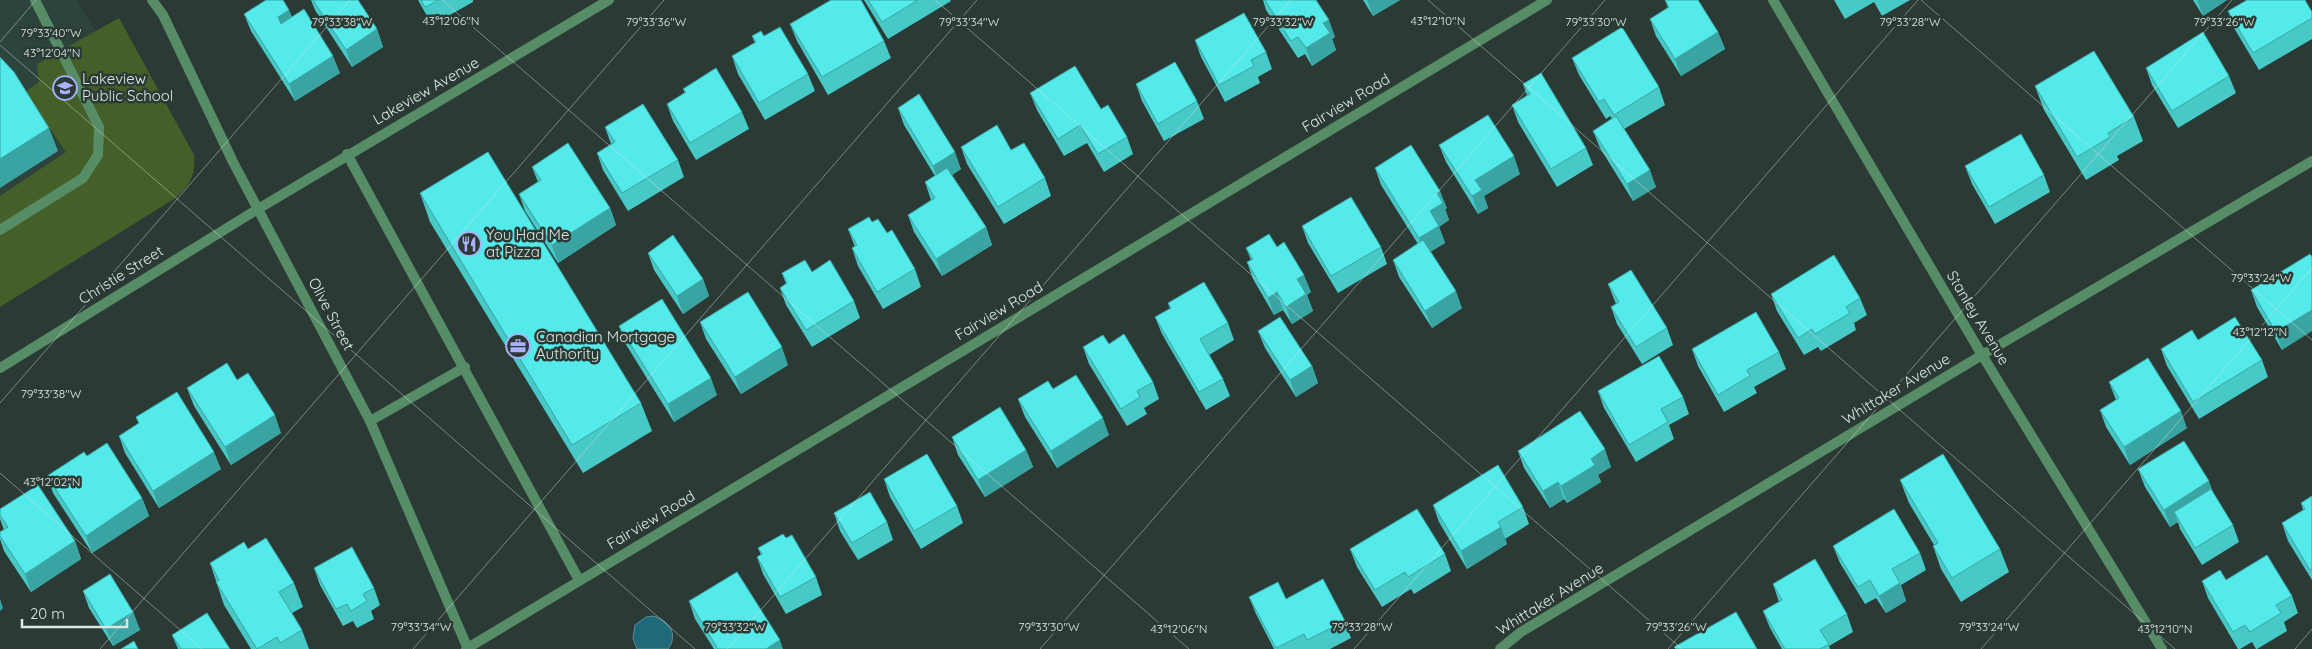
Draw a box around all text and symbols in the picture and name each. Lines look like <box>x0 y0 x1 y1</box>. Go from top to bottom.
text: 43°12'06"N <box>423 13 479 28</box>
text: 43°12'10"N <box>1411 13 1465 28</box>
text: 79°33'38"W <box>312 14 373 29</box>
text: 79°33'36"W <box>626 14 687 29</box>
text: 79°33'34"W <box>939 14 1000 29</box>
text: 79°33'32"W <box>1253 14 1314 29</box>
text: 79°33'30"W <box>1565 14 1627 29</box>
text: 79°33'28"W <box>1879 14 1941 29</box>
text: 79°33'26"W <box>2193 14 2255 29</box>
text: 79°33'40"W <box>20 25 82 40</box>
text: 43°12'04"N <box>24 45 80 60</box>
street label: Lakeview Avenue <box>369 52 482 129</box>
place label: Lakeview Public School <box>82 69 173 105</box>
street label: Fairview Road <box>1298 69 1393 136</box>
school or university icon: Lakeview Public School <box>52 75 78 101</box>
place label: You Had Me at Pizza <box>486 225 569 261</box>
restaurant icon: You Had Me at Pizza <box>456 231 482 257</box>
street label: Christie Street <box>75 241 167 308</box>
street label: Stanley Avenue <box>1943 267 2014 368</box>
text: 79°33'24"W <box>2231 270 2292 285</box>
street label: Olive Street <box>304 274 359 353</box>
street label: Fairview Road <box>951 277 1046 344</box>
text: 43°12'12"N <box>2233 324 2287 339</box>
place label: Canadian Mortgage Authority <box>536 327 675 363</box>
office icon: Canadian Mortgage Authority <box>505 333 531 359</box>
street label: Whittaker Avenue <box>1838 349 1953 428</box>
text: 79°33'38"W <box>21 386 82 401</box>
text: 43°12'02"N <box>23 474 81 489</box>
street label: Fairview Road <box>603 486 698 553</box>
street label: Whittaker Avenue <box>1493 558 1607 639</box>
scale bar <box>22 596 128 628</box>
text: 20 m <box>30 604 65 623</box>
text: 79°33'34"W <box>391 619 452 634</box>
text: 79°33'32"W <box>705 619 766 634</box>
text: 79°33'30"W <box>1018 619 1080 634</box>
text: 79°33'28"W <box>1331 619 1393 634</box>
text: 79°33'26"W <box>1645 619 1707 634</box>
text: 79°33'24"W <box>1959 619 2020 634</box>
text: 43°12'06"N <box>1151 621 1207 636</box>
text: 43°12'10"N <box>2138 621 2192 636</box>

